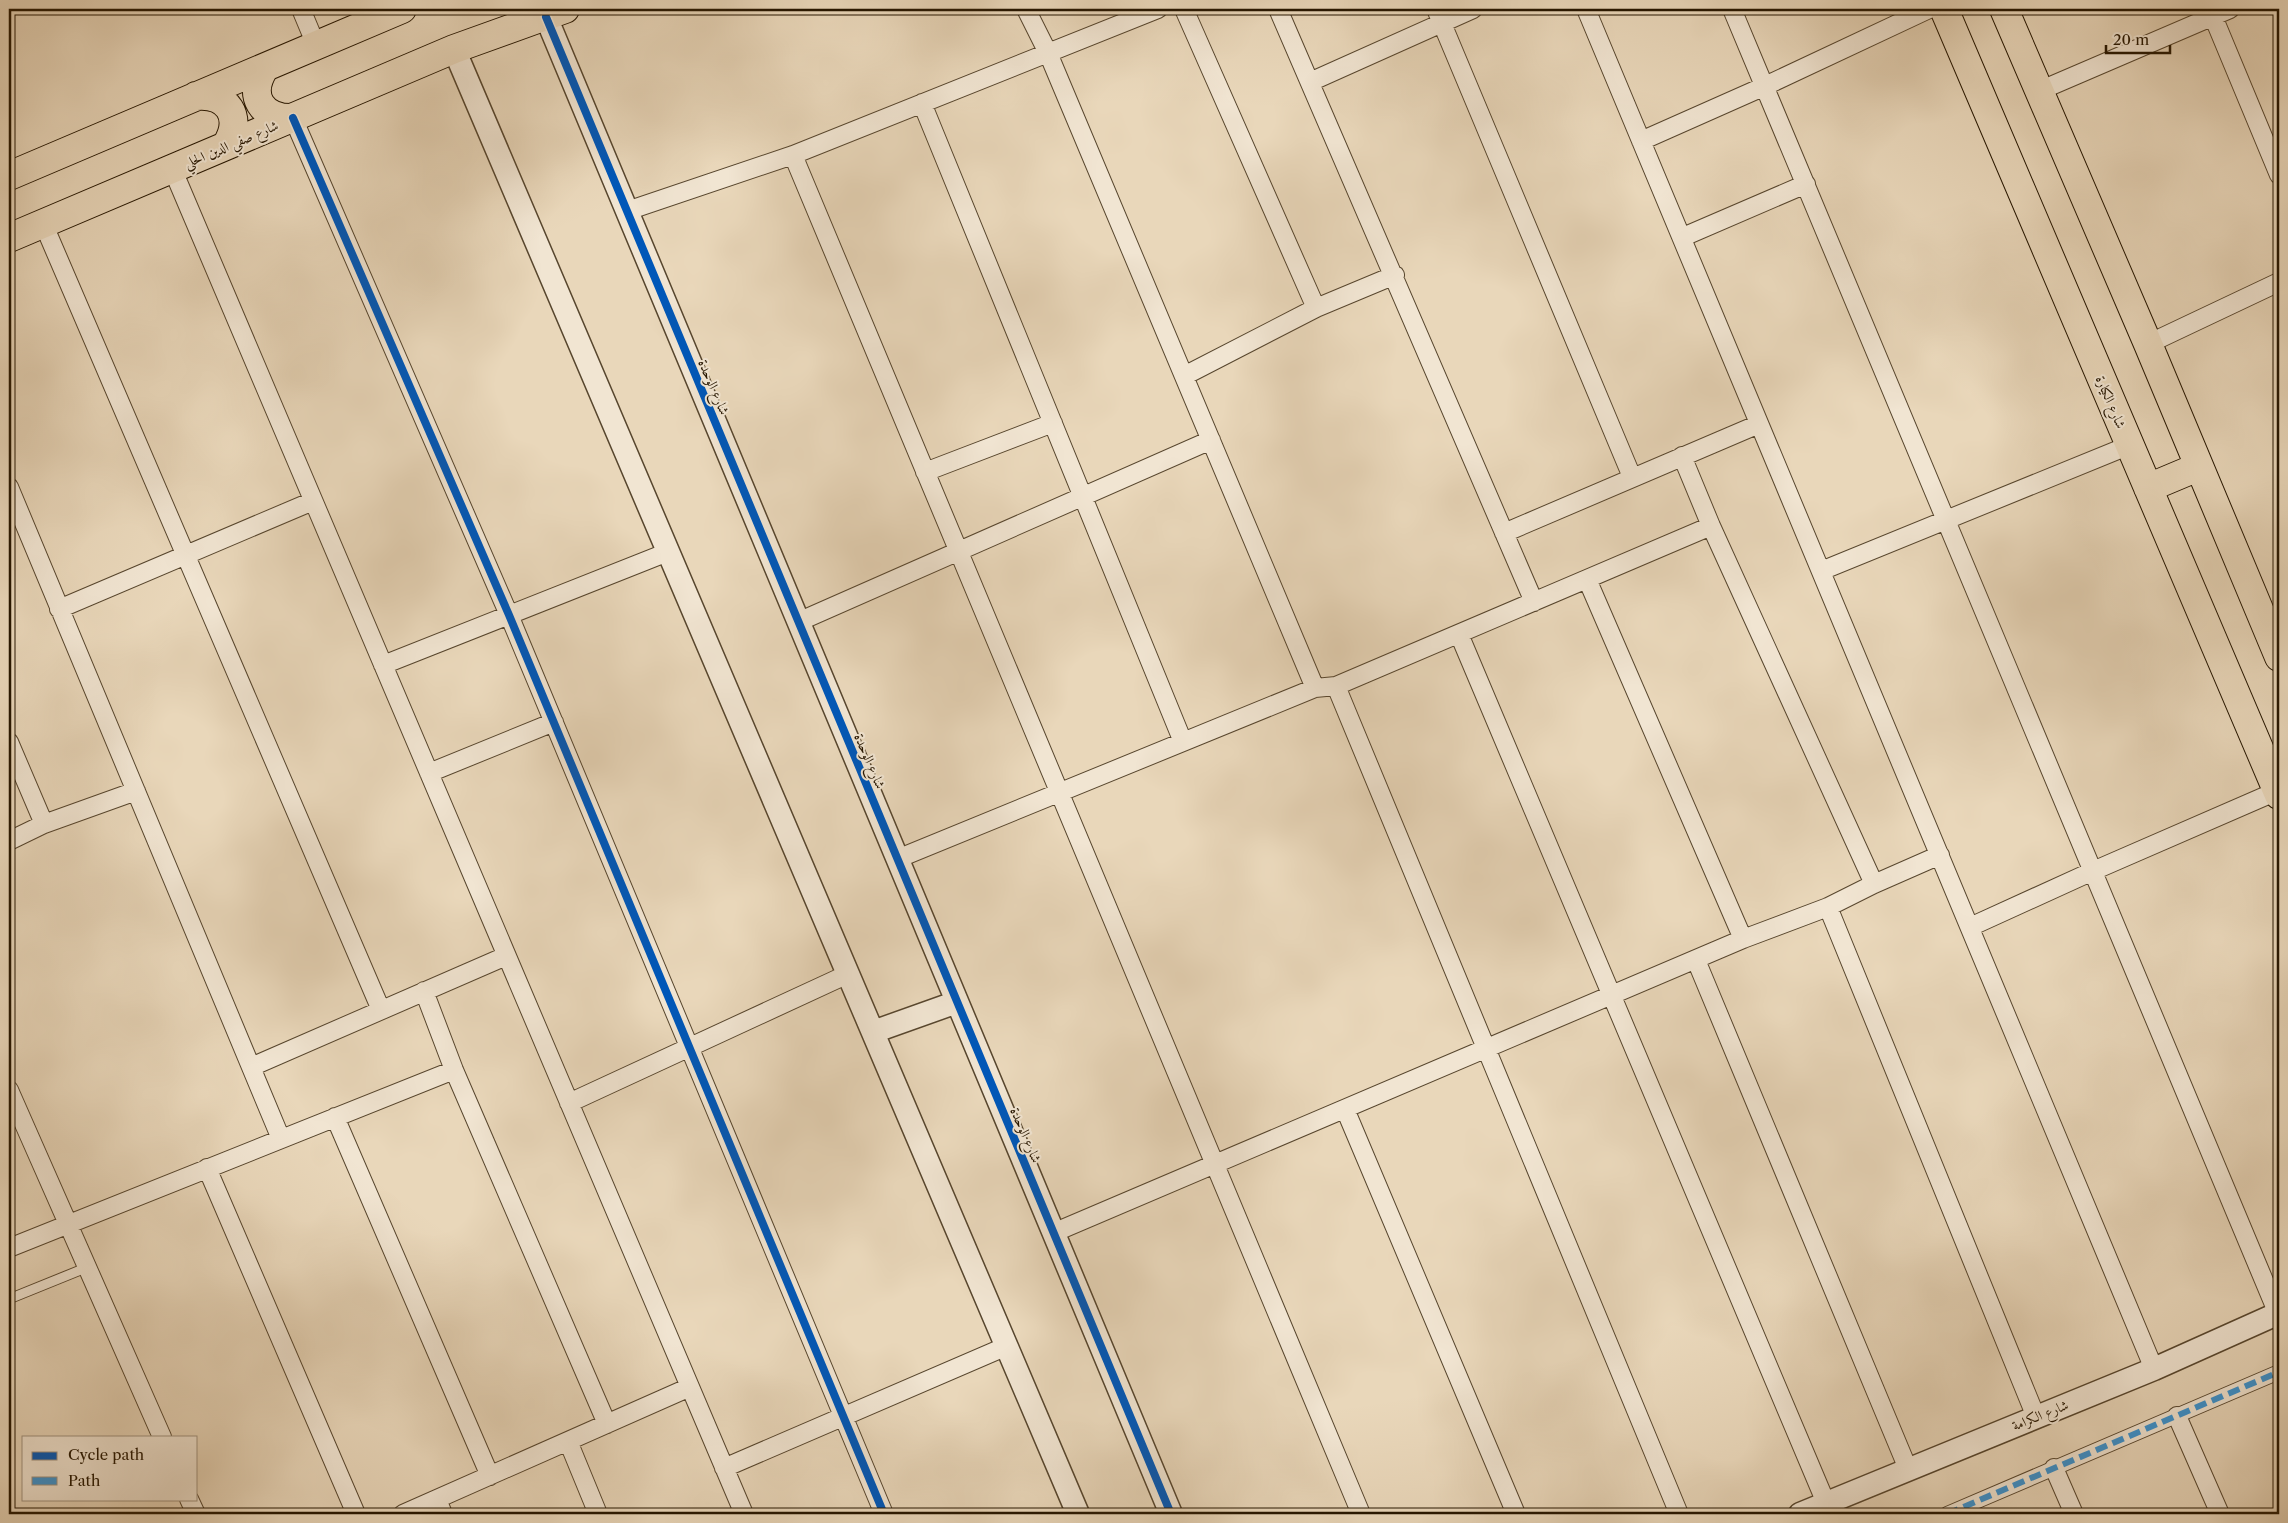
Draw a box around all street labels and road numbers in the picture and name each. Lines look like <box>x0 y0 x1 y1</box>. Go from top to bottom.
street label: شارع صفي الدين الحلي <box>181 116 283 177</box>
street label: شارع الوحدة <box>692 357 734 419</box>
street label: شارع الكيارة <box>2089 373 2130 432</box>
street label: شارع الوحدة <box>848 731 890 793</box>
street label: شارع الوحدة <box>1004 1105 1046 1167</box>
street label: شارع الكرامة <box>2009 1396 2072 1437</box>

